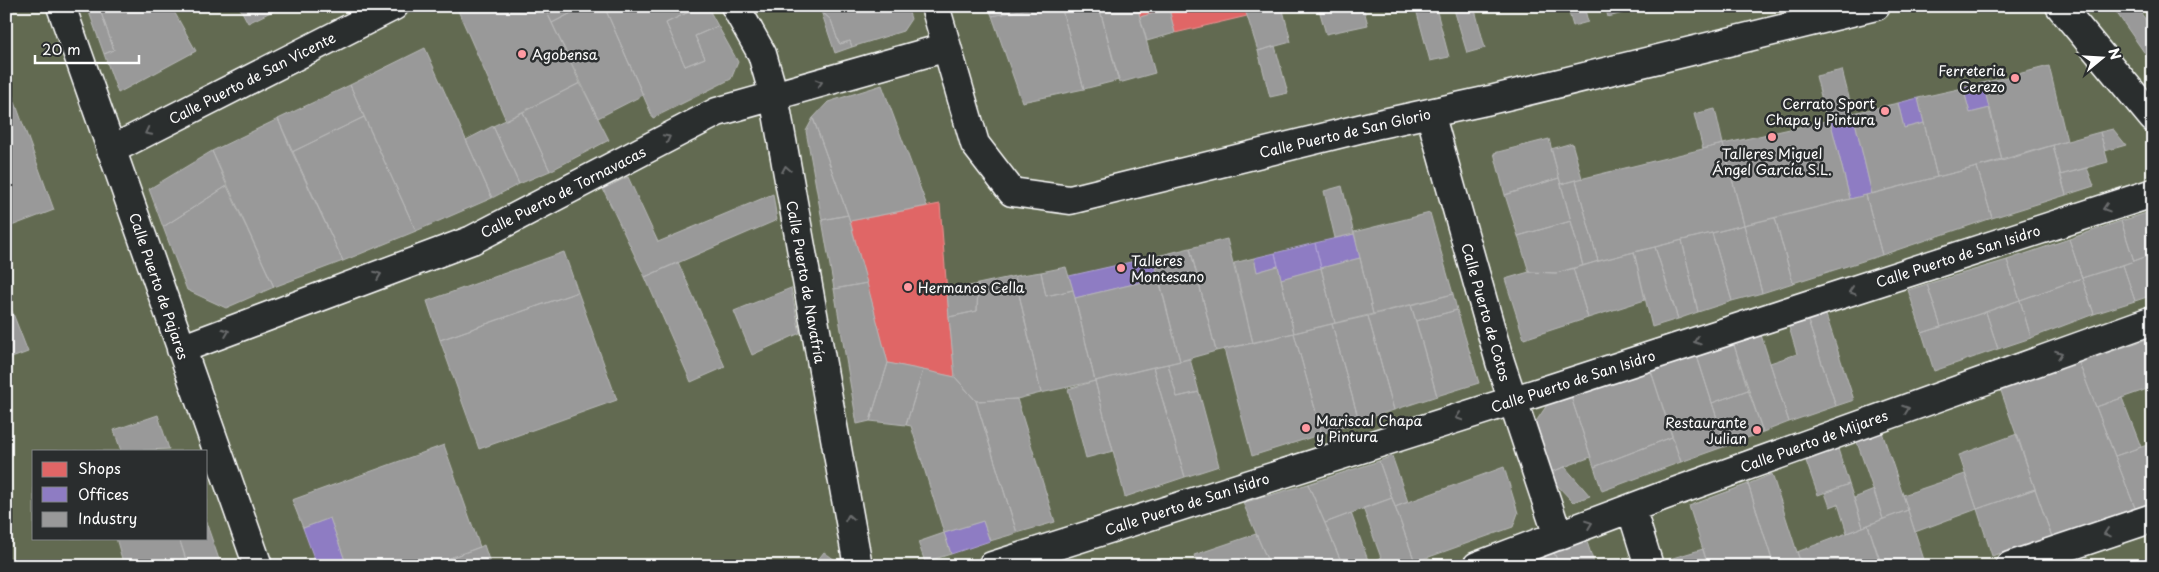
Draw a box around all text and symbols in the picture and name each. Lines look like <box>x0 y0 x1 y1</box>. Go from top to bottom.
street label: Calle Puerto de San Vicente <box>165 27 339 129</box>
scale bar <box>35 32 139 64</box>
north arrow <box>2076 32 2126 82</box>
text: 20 m <box>42 37 81 60</box>
place label: Agobensa <box>532 44 598 65</box>
text: N <box>2103 45 2127 62</box>
marker: Agobensa <box>516 48 528 60</box>
place label: Ferreteria Cerezo <box>1938 60 2005 97</box>
marker: Ferreteria Cerezo <box>2009 72 2021 84</box>
one-way arrow <box>815 79 823 89</box>
place label: Cerrato Sport Chapa y Pintura <box>1765 93 1875 130</box>
street label: Calle Puerto de San Glorio <box>1257 103 1433 163</box>
marker: Cerrato Sport Chapa y Pintura <box>1879 105 1891 117</box>
one-way arrow <box>144 126 153 136</box>
marker: Talleres Miguel Ángel García S.L. <box>1766 131 1778 143</box>
one-way arrow <box>662 134 671 144</box>
street label: Calle Puerto de Tornavacas <box>477 141 649 243</box>
place label: Talleres Miguel Ángel García S.L. <box>1712 143 1832 180</box>
one-way arrow <box>781 164 791 173</box>
street label: Calle Puerto de Navafría <box>781 199 831 365</box>
one-way arrow <box>2103 203 2111 213</box>
street label: Calle Puerto de Pajares <box>124 210 194 362</box>
street label: Calle Puerto de San Isidro <box>1873 219 2043 292</box>
street label: Calle Puerto de Cotos <box>1456 240 1516 384</box>
place label: Talleres Montesano <box>1131 250 1204 287</box>
marker: Talleres Montesano <box>1115 262 1127 274</box>
one-way arrow <box>374 271 382 281</box>
place label: Hermanos Cella <box>918 277 1025 298</box>
marker: Hermanos Cella <box>902 281 914 293</box>
one-way arrow <box>1848 285 1857 295</box>
one-way arrow <box>222 328 230 338</box>
one-way arrow <box>1694 335 1702 345</box>
street label: Calle Puerto de San Isidro <box>1488 344 1658 417</box>
one-way arrow <box>2054 350 2062 360</box>
street label: Calle Puerto de Mijares <box>1737 405 1891 477</box>
one-way arrow <box>1901 405 1909 415</box>
place label: Mariscal Chapa y Pintura <box>1316 410 1423 447</box>
one-way arrow <box>1456 412 1464 422</box>
place label: Restaurante Julian <box>1665 412 1747 449</box>
marker: Mariscal Chapa y Pintura <box>1300 422 1312 434</box>
marker: Restaurante Julian <box>1751 424 1763 436</box>
legend <box>32 450 208 540</box>
text: Shops <box>78 456 121 479</box>
street label: Calle Puerto de San Isidro <box>1102 467 1272 540</box>
text: Offices <box>78 482 129 505</box>
text: Industry <box>78 506 137 529</box>
one-way arrow <box>844 514 854 522</box>
one-way arrow <box>1584 520 1592 530</box>
one-way arrow <box>2103 528 2111 538</box>

